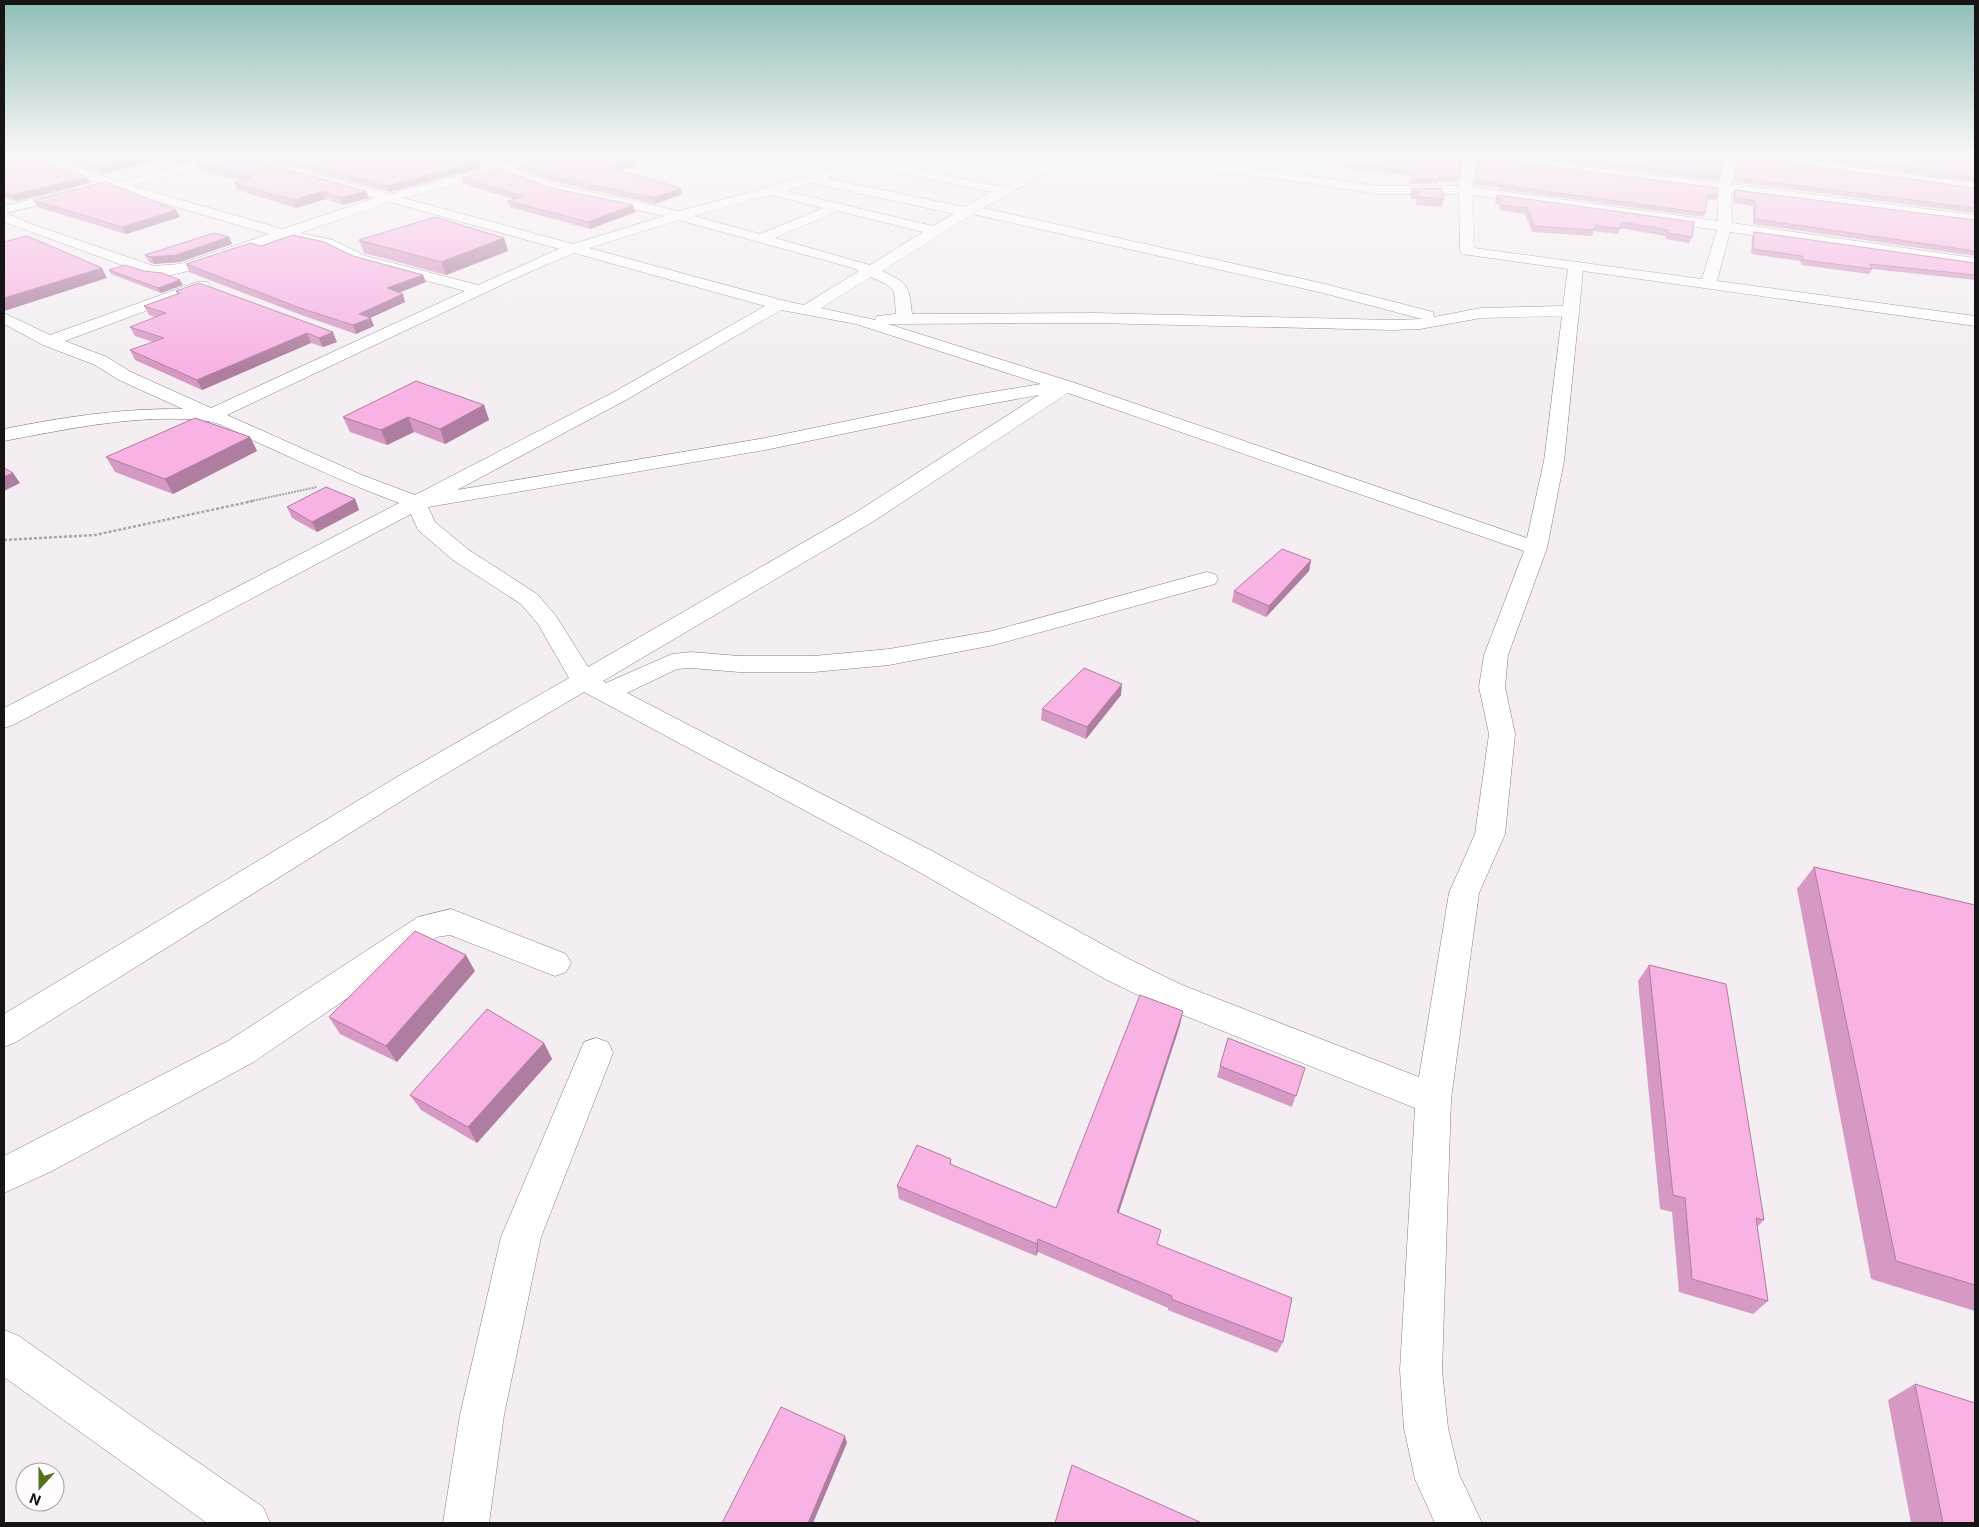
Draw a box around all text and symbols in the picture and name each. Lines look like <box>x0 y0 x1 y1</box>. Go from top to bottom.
north arrow <box>15 1462 65 1512</box>
text: N <box>27 1490 43 1509</box>

